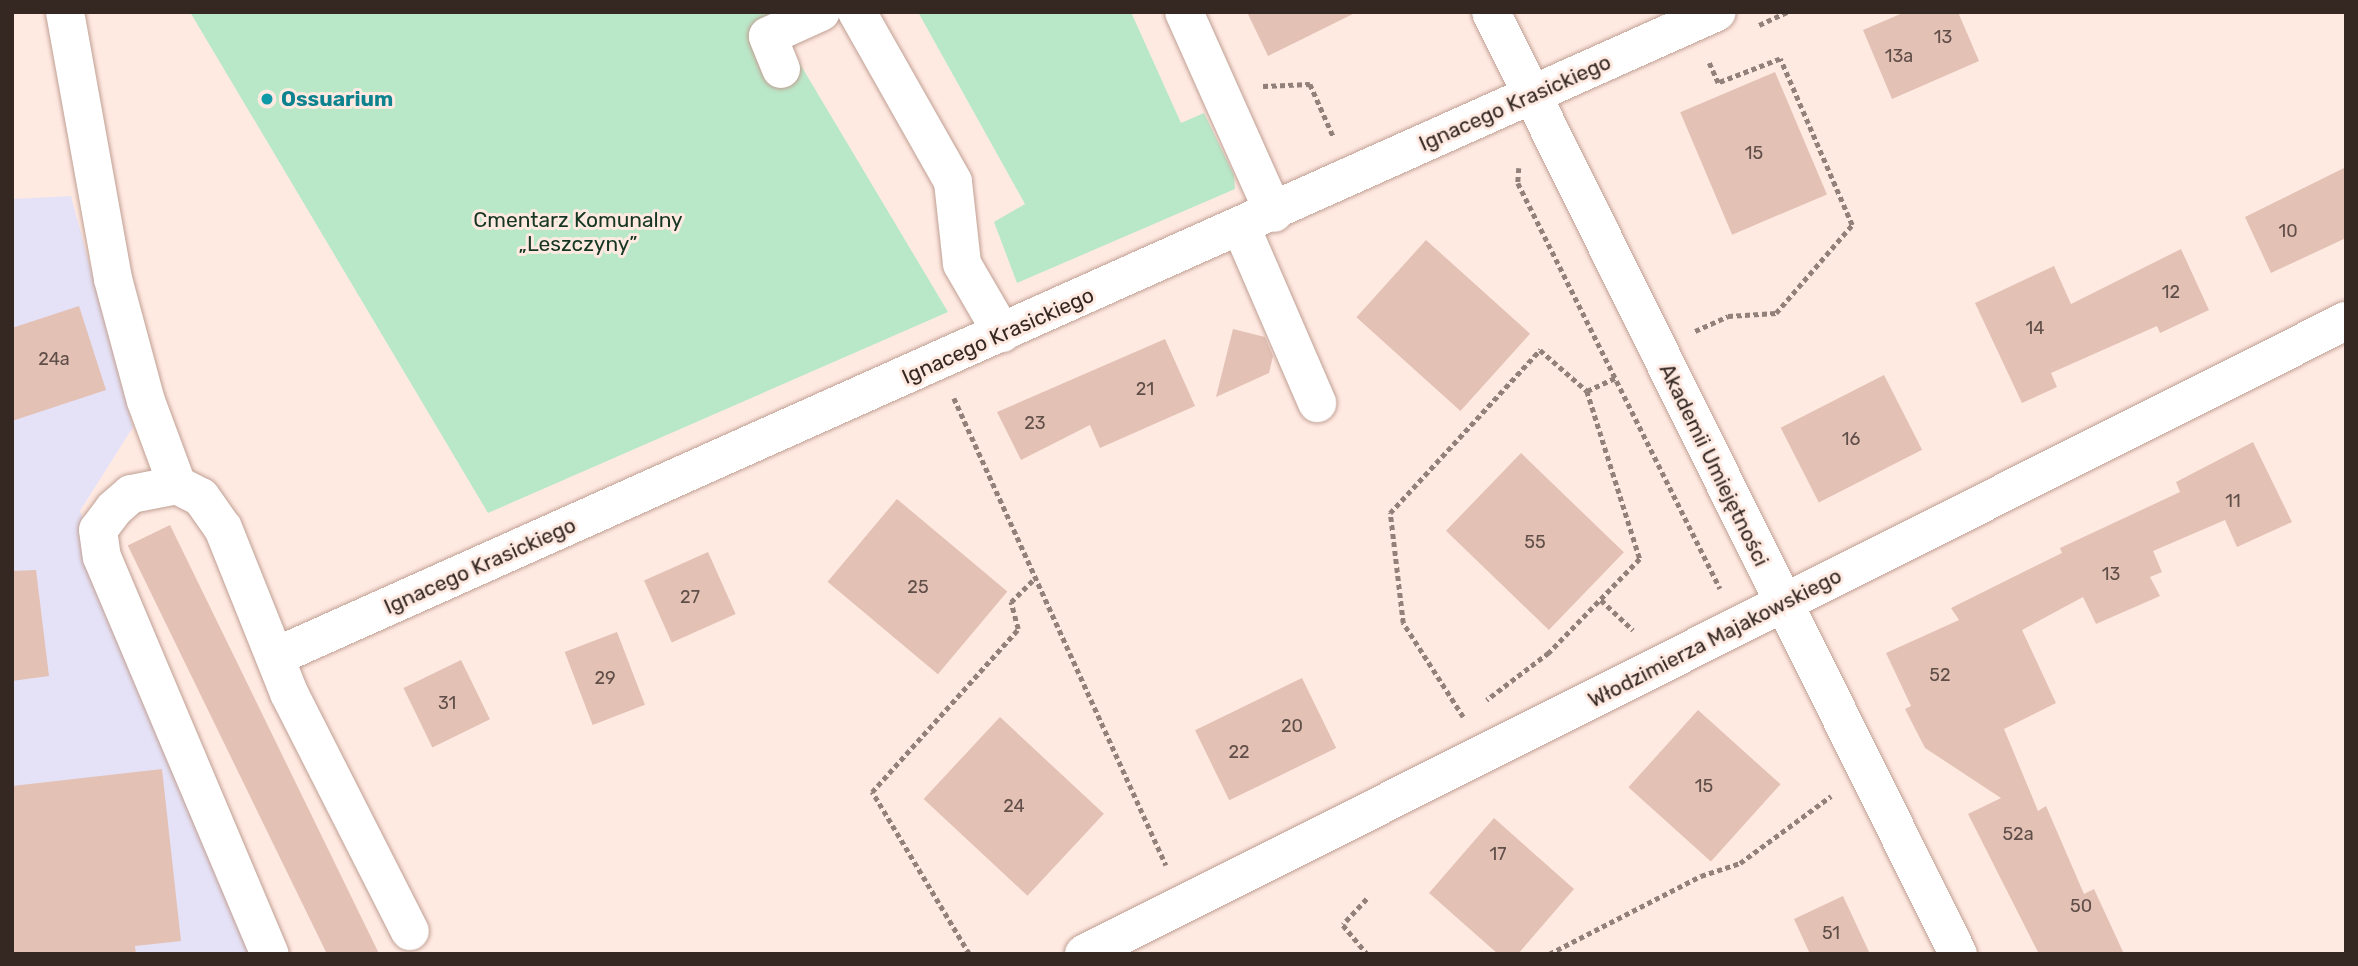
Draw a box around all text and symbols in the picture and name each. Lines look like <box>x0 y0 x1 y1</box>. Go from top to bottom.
house number: 13 <box>1934 26 1952 48</box>
house number: 13a <box>1885 45 1913 67</box>
street label: Ignacego Krasickiego <box>1415 49 1615 157</box>
place label: Ossuarium <box>281 86 393 112</box>
marker: Ossuarium <box>259 91 275 107</box>
house number: 15 <box>1745 142 1763 164</box>
park label: Cmentarz Komunalny „Leszczyny” <box>473 207 683 257</box>
house number: 10 <box>2278 220 2298 242</box>
house number: 12 <box>2162 281 2180 303</box>
street label: Ignacego Krasickiego <box>898 282 1098 390</box>
house number: 14 <box>2026 317 2044 339</box>
house number: 24a <box>38 348 70 370</box>
street label: Akademii Umiejętności <box>1654 360 1774 570</box>
house number: 21 <box>1136 378 1154 400</box>
house number: 23 <box>1024 412 1046 434</box>
house number: 16 <box>1842 428 1860 450</box>
house number: 11 <box>2225 490 2241 512</box>
street label: Ignacego Krasickiego <box>380 512 580 620</box>
house number: 55 <box>1524 531 1546 553</box>
street label: Włodzimierza Majakowskiego <box>1584 563 1846 713</box>
house number: 13 <box>2102 563 2120 585</box>
house number: 25 <box>907 576 929 598</box>
house number: 27 <box>680 586 700 608</box>
house number: 52 <box>1929 664 1951 686</box>
house number: 29 <box>594 667 616 689</box>
house number: 31 <box>438 692 456 714</box>
house number: 20 <box>1281 715 1303 737</box>
house number: 22 <box>1228 741 1250 763</box>
house number: 15 <box>1695 775 1713 797</box>
house number: 24 <box>1003 795 1025 817</box>
house number: 52a <box>2002 823 2034 845</box>
house number: 17 <box>1490 843 1506 865</box>
house number: 50 <box>2070 895 2092 917</box>
house number: 51 <box>1822 922 1840 944</box>

